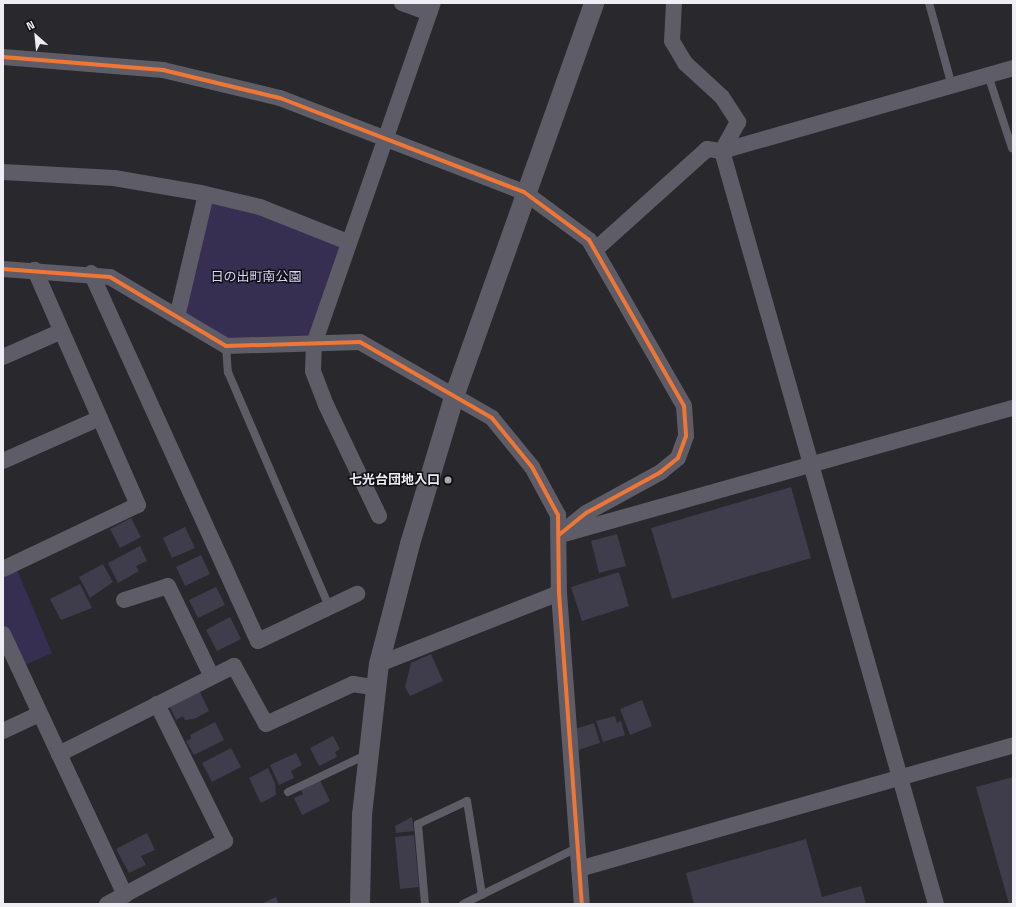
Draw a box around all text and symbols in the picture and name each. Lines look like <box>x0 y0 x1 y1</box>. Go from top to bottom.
north arrow <box>16 16 56 56</box>
text: N <box>24 17 37 33</box>
park label: 日の出町南公園 <box>211 269 301 285</box>
place label: 七光台団地入口 <box>349 472 440 488</box>
marker: 七光台団地入口 <box>443 475 453 485</box>

